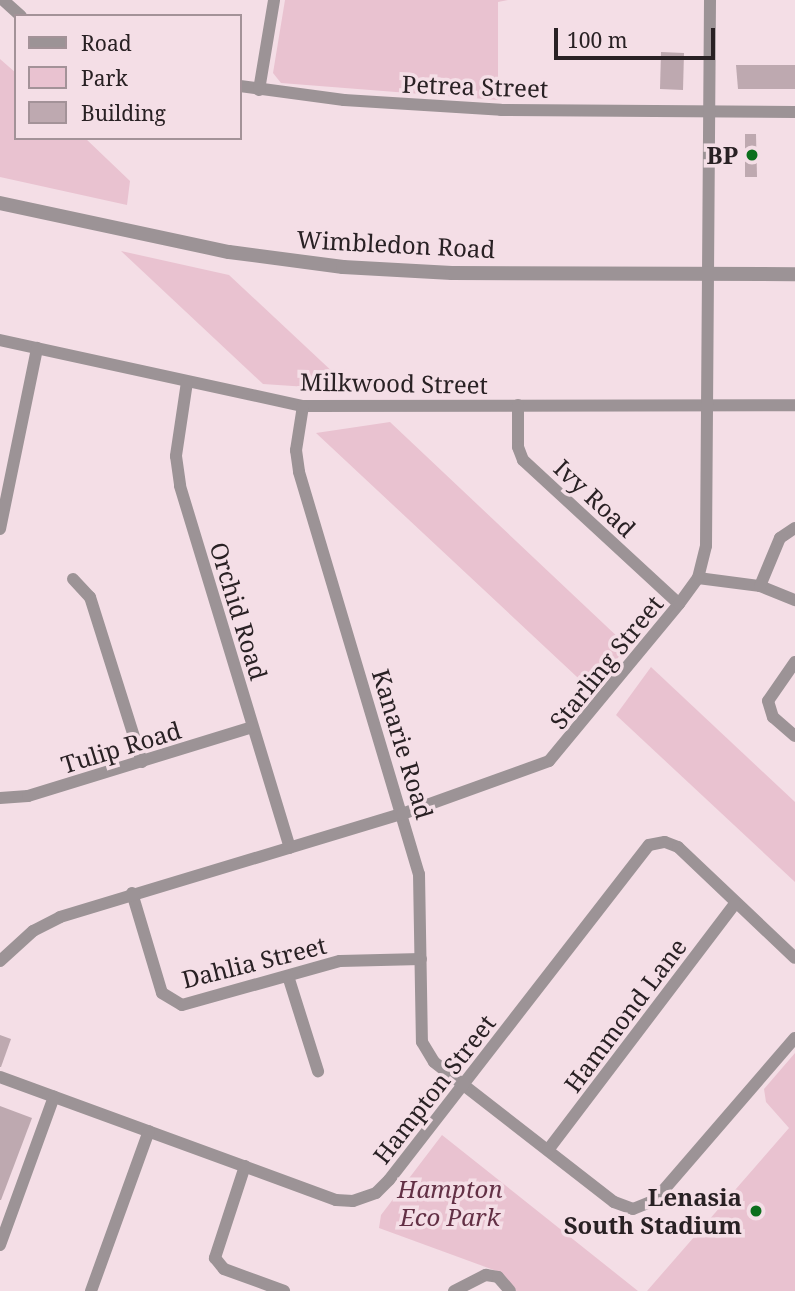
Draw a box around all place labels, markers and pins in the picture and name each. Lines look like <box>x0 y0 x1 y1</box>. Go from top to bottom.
place label: BP <box>707 141 738 169</box>
marker: BP <box>744 147 760 163</box>
place label: Lenasia South Stadium <box>564 1183 742 1239</box>
marker: Lenasia South Stadium <box>748 1203 764 1219</box>

